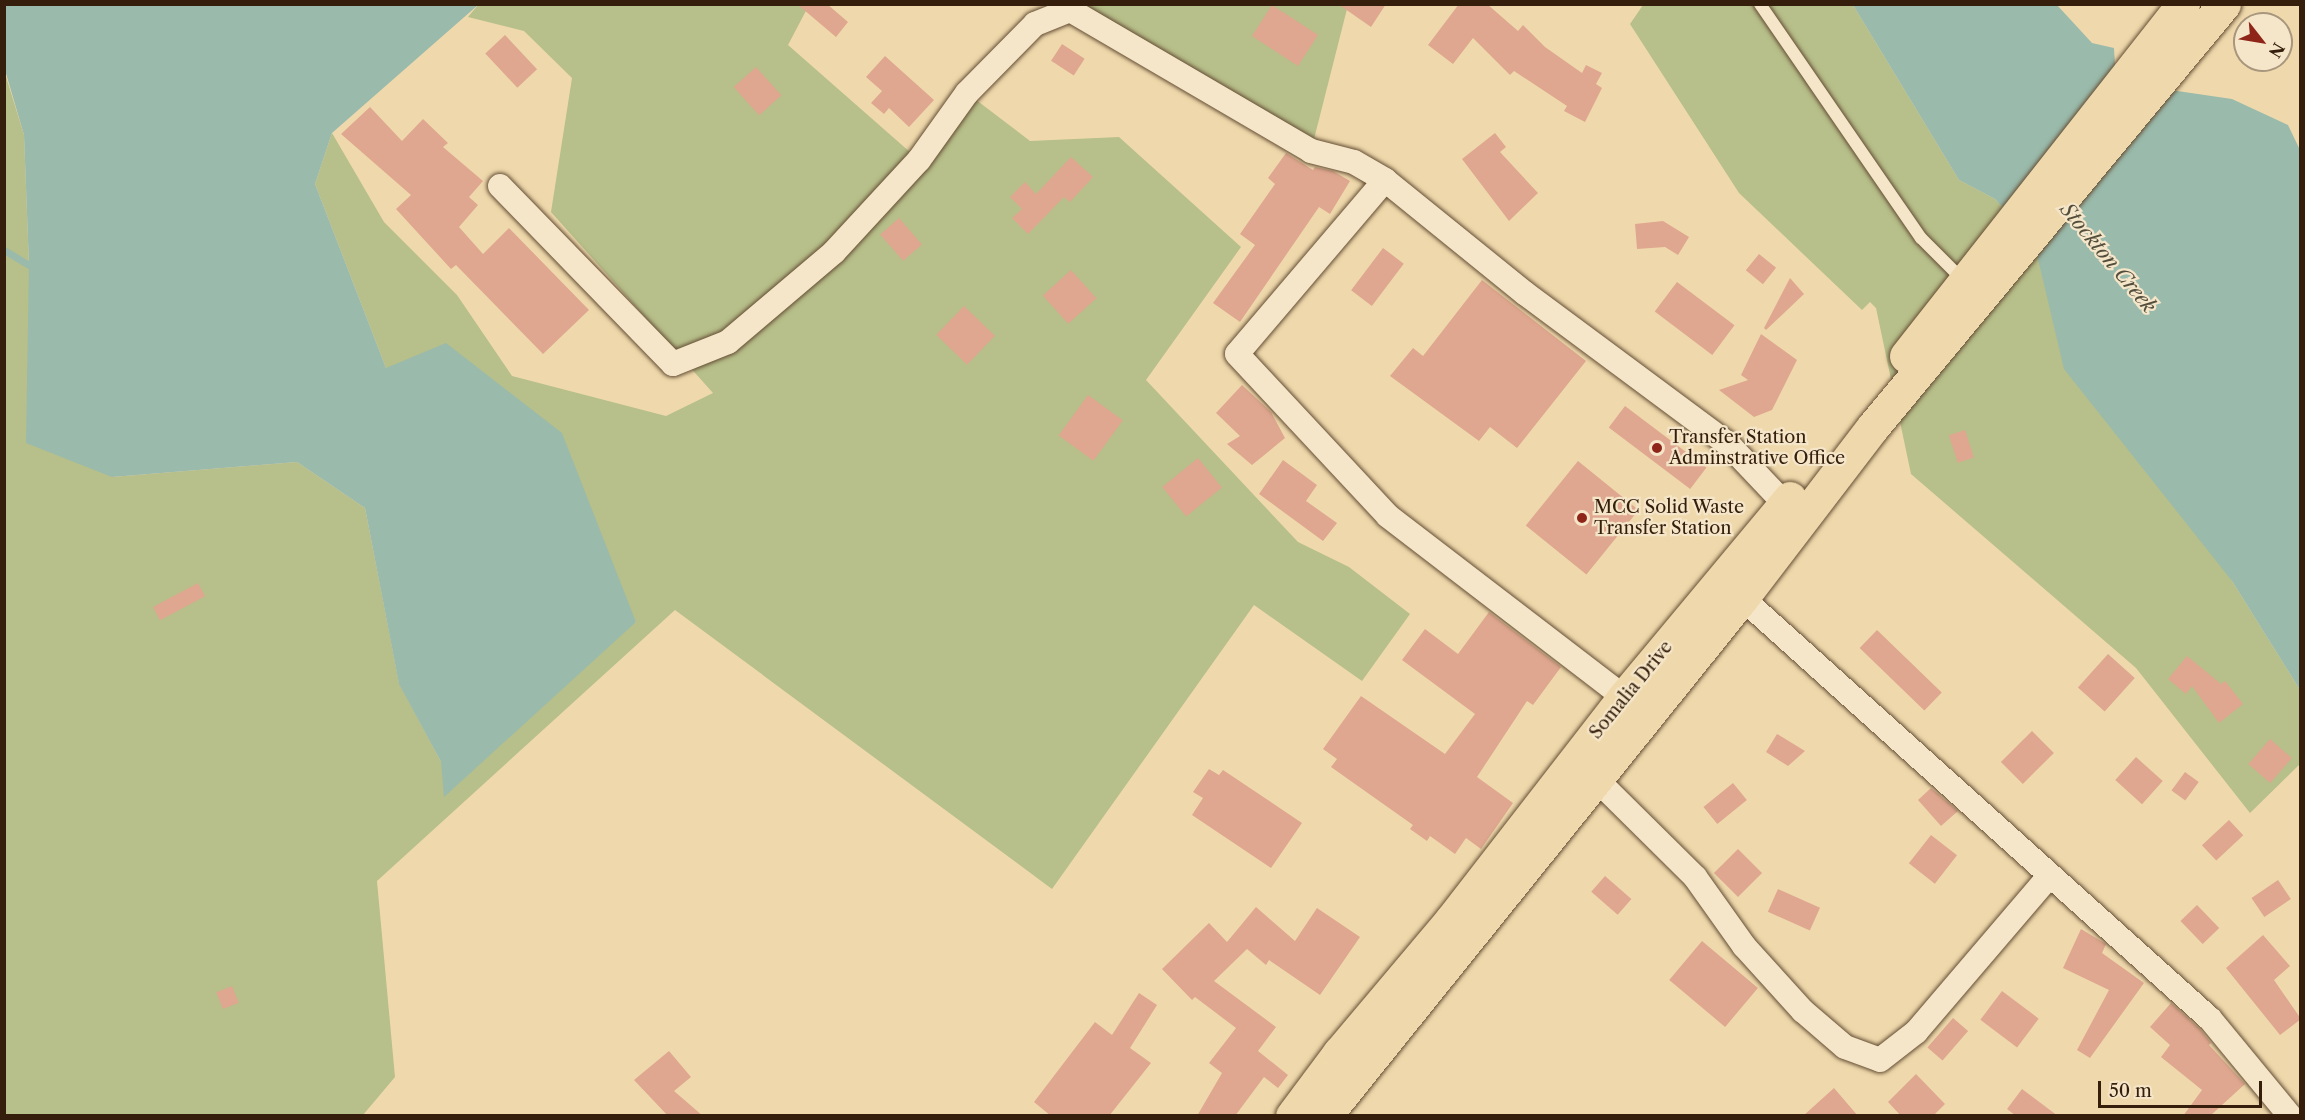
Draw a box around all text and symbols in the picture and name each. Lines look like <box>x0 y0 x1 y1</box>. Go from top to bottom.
north arrow <box>2233 12 2293 72</box>
text: N <box>2265 39 2289 61</box>
water label: Stockton Creek <box>2055 198 2161 318</box>
place label: Transfer Station Adminstrative Office <box>1669 427 1845 470</box>
marker: Transfer Station Adminstrative Office <box>1650 441 1664 455</box>
place label: MCC Solid Waste Transfer Station <box>1594 497 1745 540</box>
marker: MCC Solid Waste Transfer Station <box>1575 511 1589 525</box>
street label: Somalia Drive <box>1585 637 1677 743</box>
scale bar <box>2101 1069 2264 1107</box>
text: 50 m <box>2109 1080 2152 1102</box>

